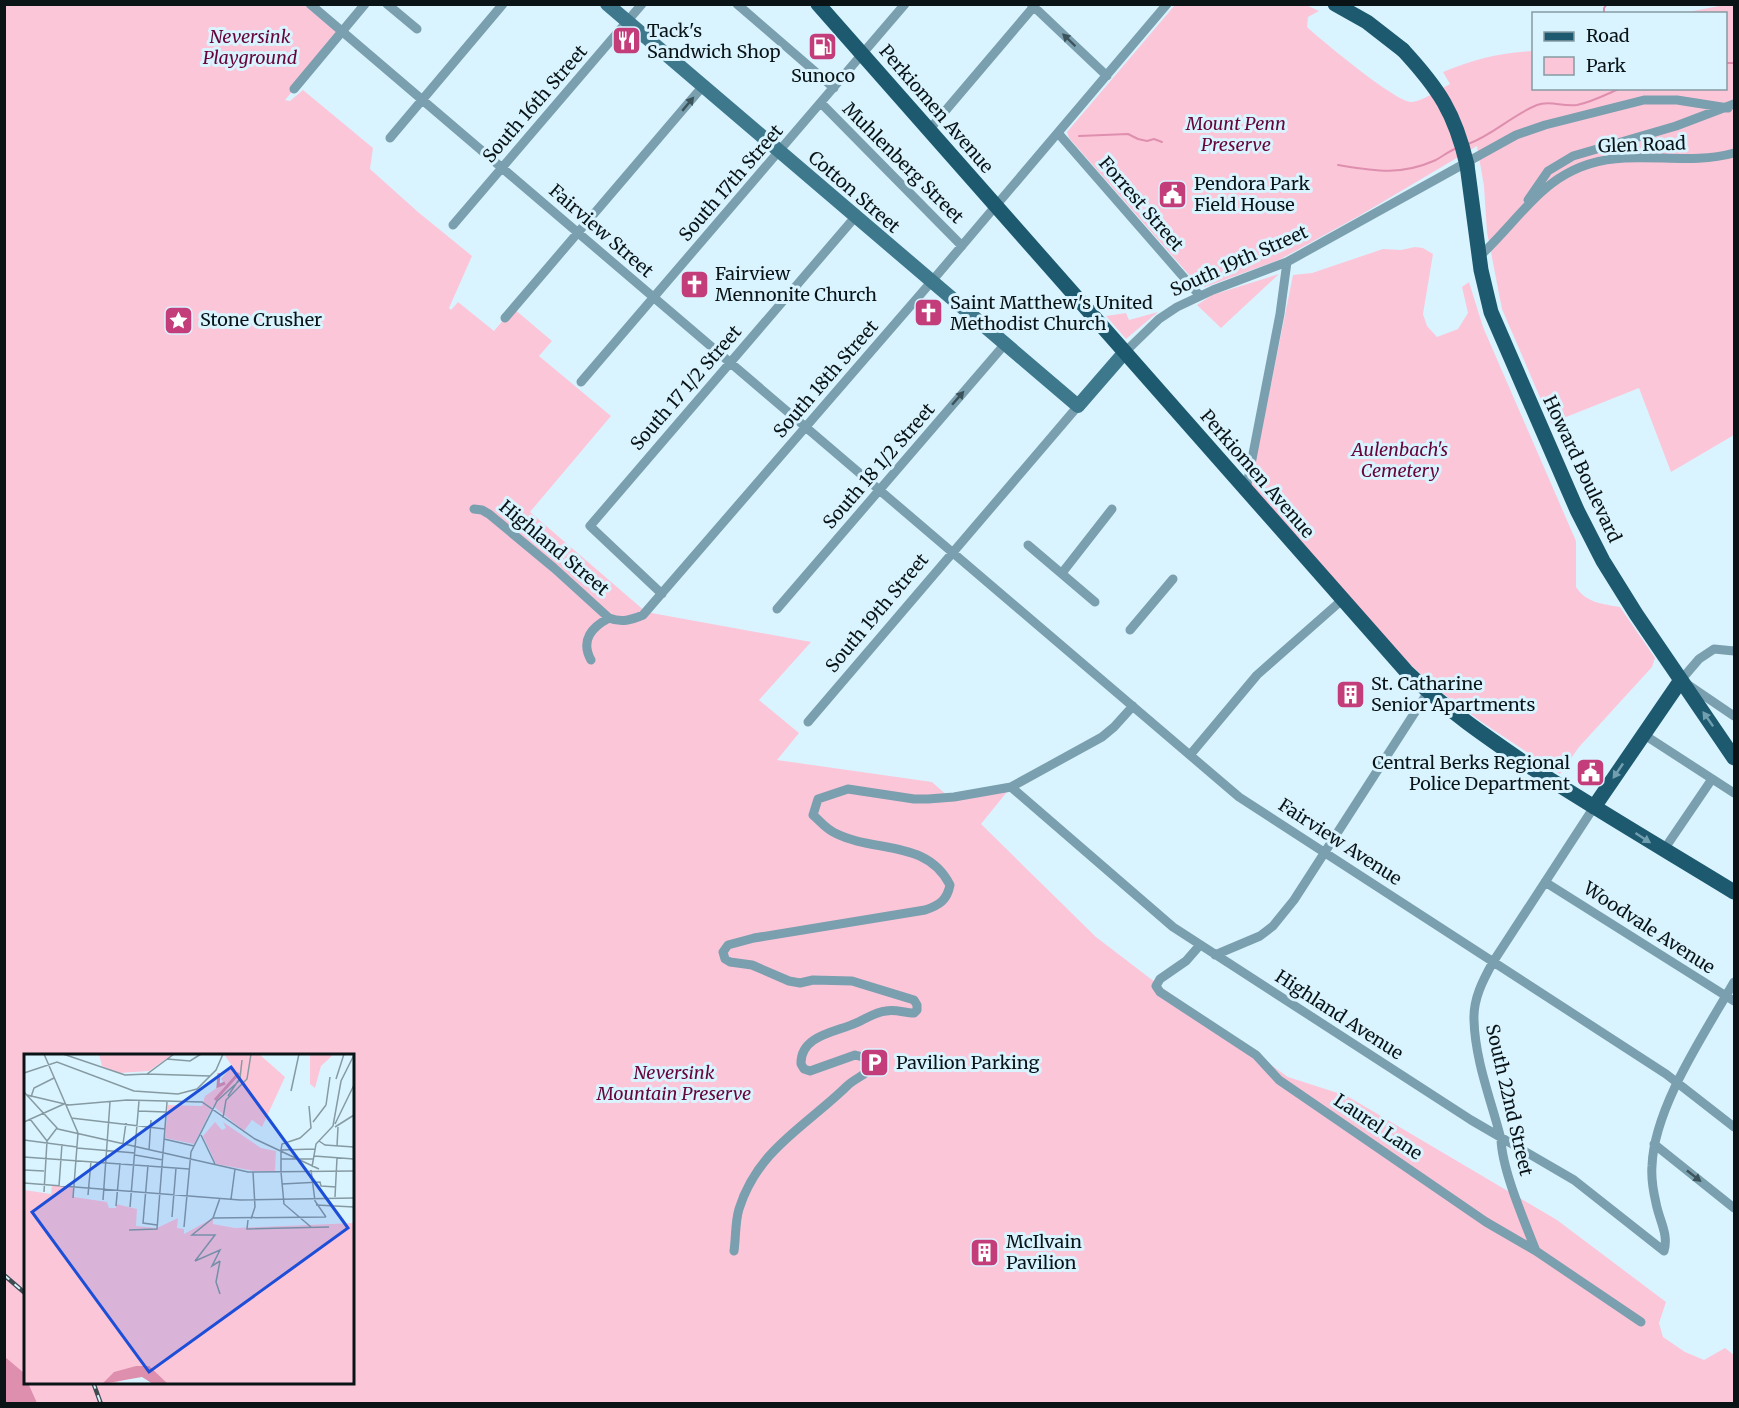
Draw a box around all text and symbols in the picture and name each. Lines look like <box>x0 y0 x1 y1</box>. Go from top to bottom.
legend <box>1532 12 1727 90</box>
place label: Tack's Sandwich Shop <box>647 19 781 63</box>
text: Road <box>1586 24 1630 47</box>
park label: Neversink Playground <box>203 25 298 69</box>
restaurant icon: Tack's Sandwich Shop <box>610 25 642 57</box>
fuel station icon: Sunoco <box>807 31 839 63</box>
one-way arrow <box>1061 33 1076 47</box>
street label: South 16th Street <box>477 40 592 167</box>
street label: Perkiomen Avenue <box>874 40 998 178</box>
text: Park <box>1586 54 1627 77</box>
place label: Sunoco <box>791 64 855 87</box>
one-way arrow <box>681 97 693 112</box>
street label: Muhlenberg Street <box>838 97 969 228</box>
park label: Mount Penn Preserve <box>1185 112 1286 156</box>
street label: South 17th Street <box>674 120 788 246</box>
street label: Glen Road <box>1598 131 1686 158</box>
street label: Cotton Street <box>804 146 905 238</box>
street label: Forrest Street <box>1094 152 1189 256</box>
place label: Pendora Park Field House <box>1194 172 1310 216</box>
public building icon: Pendora Park Field House <box>1157 178 1189 210</box>
street label: Fairview Street <box>544 179 658 282</box>
street label: South 19th Street <box>1166 220 1311 301</box>
place label: Fairview Mennonite Church <box>715 262 877 306</box>
church icon: Fairview Mennonite Church <box>678 268 710 300</box>
place label: Saint Matthew's United Methodist Church <box>950 291 1153 335</box>
church icon: Saint Matthew's United Methodist Church <box>913 297 945 329</box>
place icon: Stone Crusher <box>163 304 195 336</box>
place label: Stone Crusher <box>200 308 322 331</box>
street label: South 18th Street <box>768 315 883 442</box>
street label: South 17 1/2 Street <box>625 320 746 455</box>
one-way arrow <box>951 391 964 406</box>
street label: Howard Boulevard <box>1538 392 1627 546</box>
street label: South 18 1/2 Street <box>818 398 939 533</box>
street label: Perkiomen Avenue <box>1195 405 1319 543</box>
park label: Aulenbach's Cemetery <box>1350 438 1448 482</box>
street label: Highland Street <box>495 495 614 600</box>
street label: South 19th Street <box>820 548 933 677</box>
place label: St. Catharine Senior Apartments <box>1371 672 1535 716</box>
building icon: St. Catharine Senior Apartments <box>1334 678 1366 710</box>
one-way arrow <box>1702 711 1714 727</box>
place label: Central Berks Regional Police Department <box>1372 751 1570 795</box>
public building icon: Central Berks Regional Police Department <box>1575 757 1607 789</box>
one-way arrow <box>1612 762 1624 778</box>
street label: Fairview Avenue <box>1274 793 1406 890</box>
one-way arrow <box>1635 832 1651 843</box>
street label: Woodvale Avenue <box>1578 876 1719 979</box>
street label: Highland Avenue <box>1271 965 1408 1065</box>
street label: South 22nd Street <box>1481 1022 1538 1178</box>
parking icon: Pavilion Parking <box>859 1047 891 1079</box>
place label: Pavilion Parking <box>896 1051 1039 1074</box>
inset map <box>24 1054 354 1384</box>
park label: Neversink Mountain Preserve <box>596 1061 751 1105</box>
street label: Laurel Lane <box>1330 1089 1427 1165</box>
one-way arrow <box>1687 1170 1702 1182</box>
place label: McIlvain Pavilion <box>1006 1230 1082 1274</box>
building icon: McIlvain Pavilion <box>969 1236 1001 1268</box>

